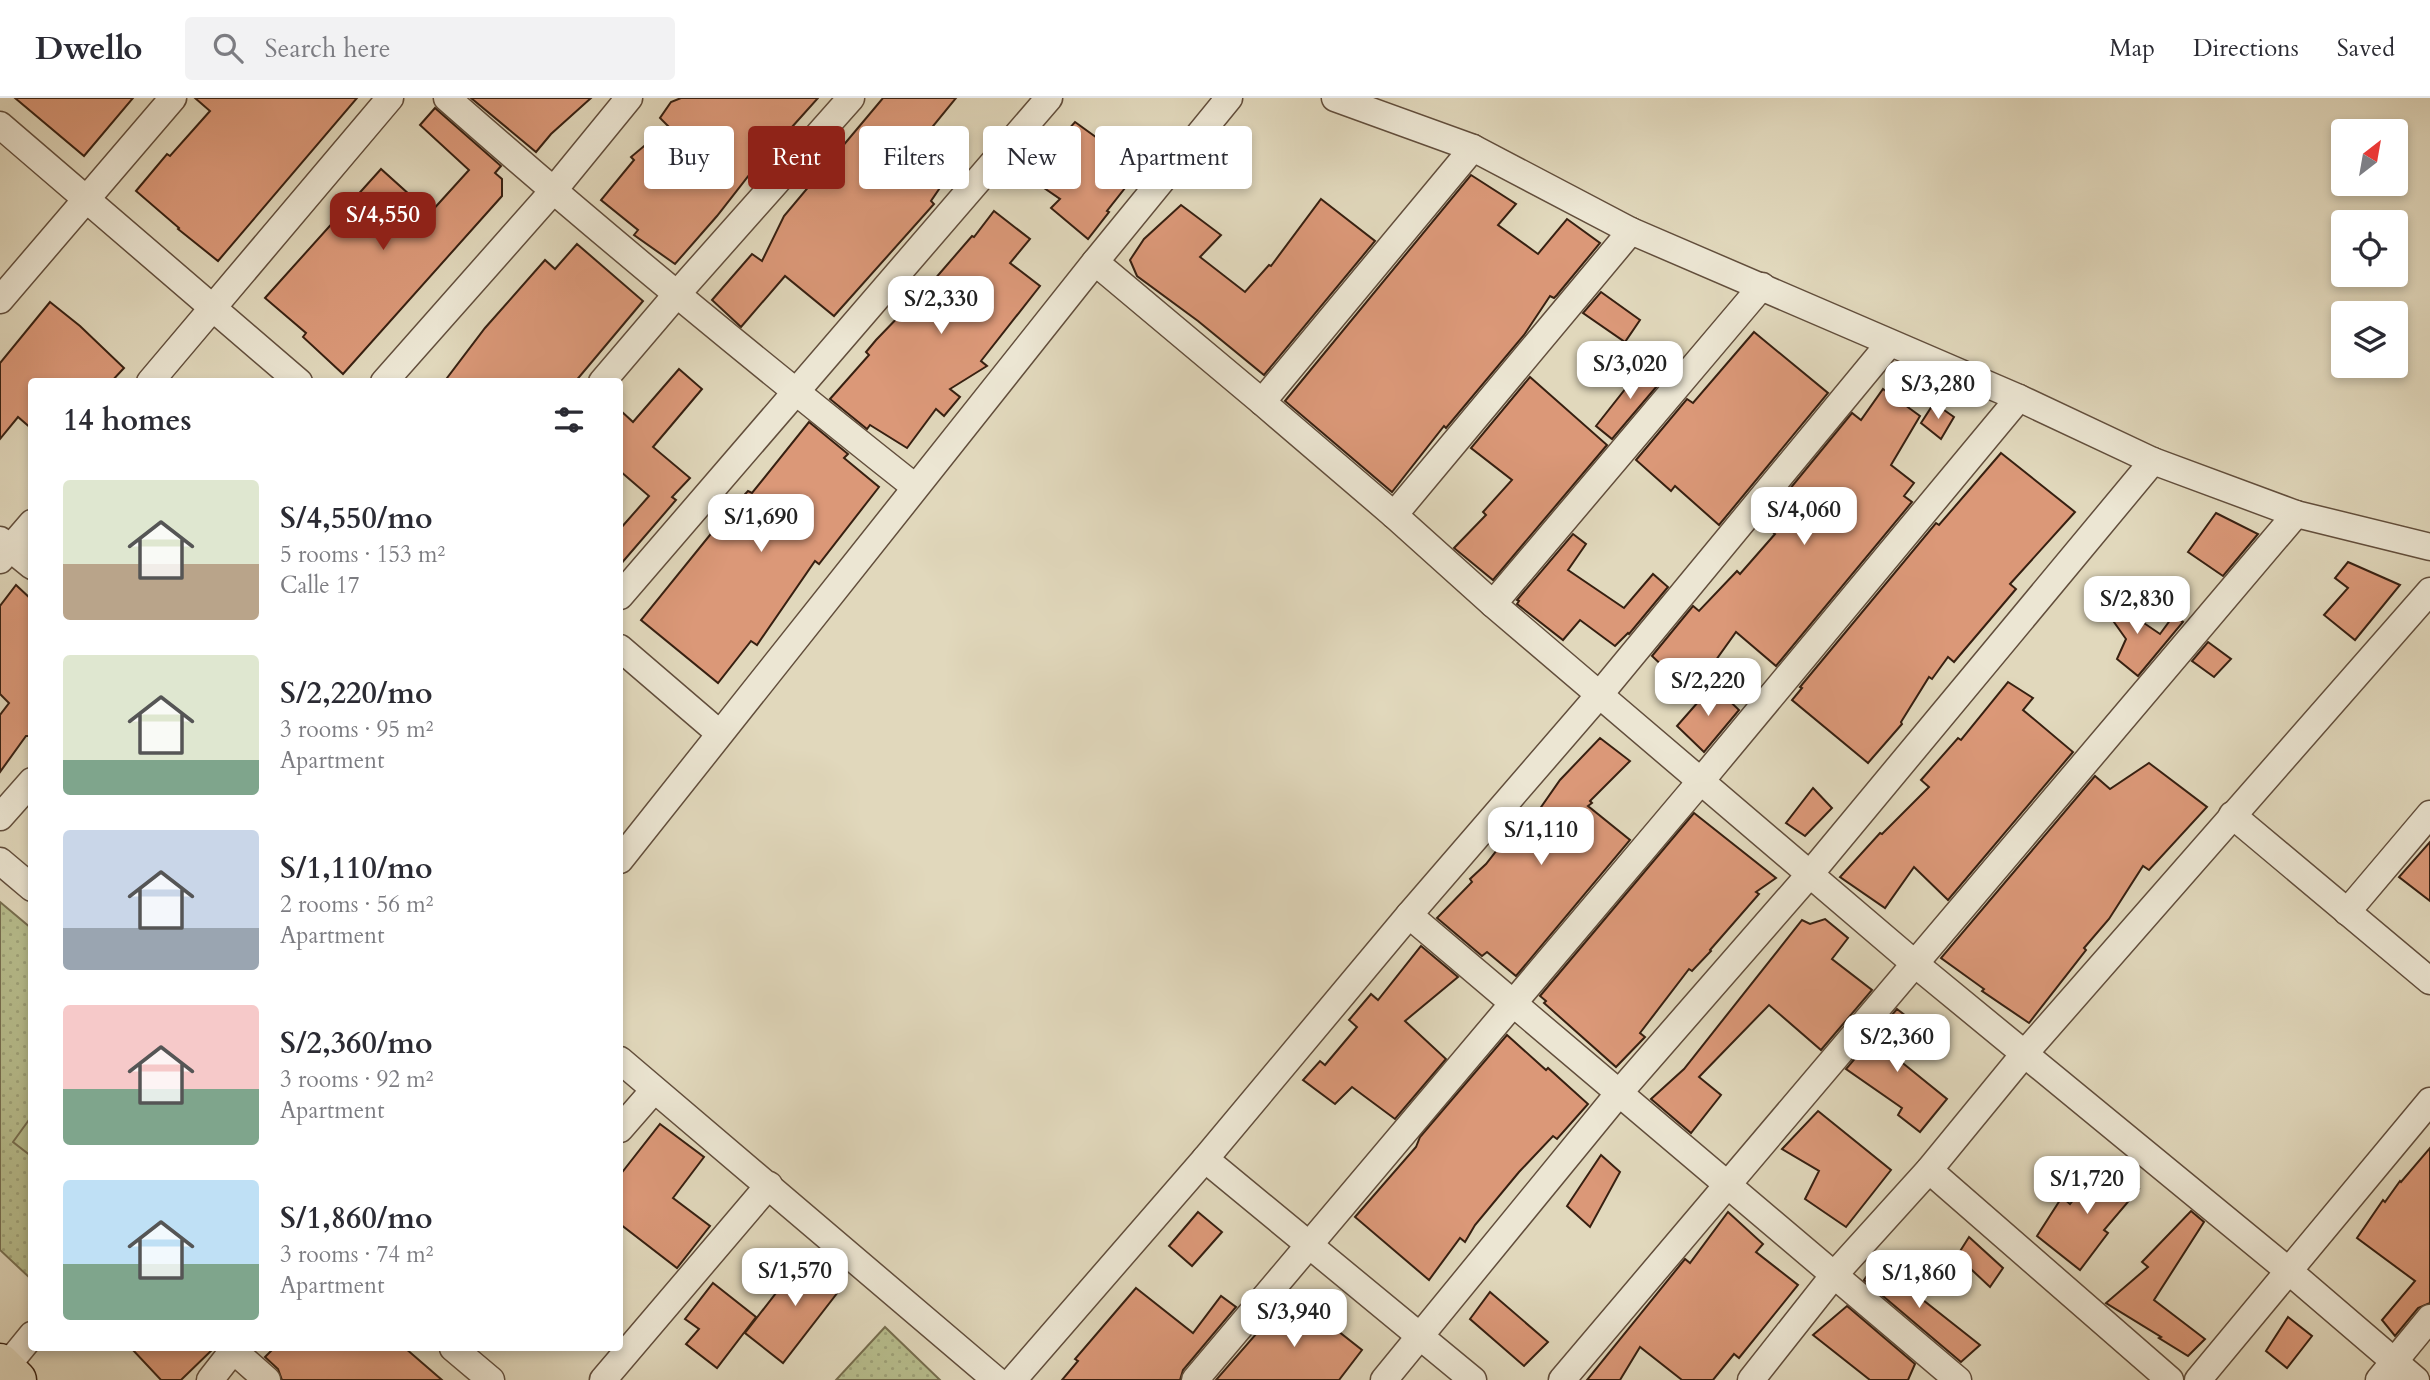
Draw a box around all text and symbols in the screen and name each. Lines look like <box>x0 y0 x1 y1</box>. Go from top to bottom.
search box <box>185 17 675 80</box>
text: Dwello <box>35 26 143 71</box>
icon: search <box>209 29 247 67</box>
text: Search here <box>265 31 391 66</box>
text: Map <box>2109 32 2155 65</box>
text: Directions <box>2193 32 2299 65</box>
text: Saved <box>2337 32 2395 65</box>
north arrow <box>2331 119 2408 196</box>
map controls <box>2331 119 2408 378</box>
chip: Buy <box>644 126 734 189</box>
chip: Rent <box>748 126 845 189</box>
chip: Filters <box>859 126 969 189</box>
chip: New <box>983 126 1081 189</box>
chip: Apartment <box>1095 126 1252 189</box>
pin: S/4,550 <box>318 192 448 252</box>
text: S/4,550 <box>346 199 420 230</box>
button: locate <box>2331 210 2408 287</box>
pin: S/2,330 <box>876 276 1006 336</box>
text: S/2,330 <box>904 283 978 314</box>
button: layers <box>2331 301 2408 378</box>
pin: S/3,020 <box>1565 342 1695 401</box>
text: S/3,020 <box>1593 348 1667 379</box>
pin: S/3,280 <box>1873 362 2003 421</box>
text: S/3,280 <box>1901 368 1975 399</box>
text: 14 homes <box>63 400 192 441</box>
icon: filters <box>550 401 588 439</box>
pin: S/4,060 <box>1739 488 1869 547</box>
pin: S/1,690 <box>696 494 826 554</box>
text: S/4,060 <box>1767 494 1841 525</box>
text: S/4,550/mo <box>280 498 433 539</box>
text: S/1,690 <box>724 501 798 532</box>
icon: home <box>119 508 203 592</box>
text: 5 rooms · 153 m² <box>280 539 445 570</box>
text: Calle 17 <box>280 570 359 601</box>
pin: S/2,830 <box>2072 576 2202 636</box>
text: S/2,830 <box>2100 583 2174 614</box>
pin: S/2,220 <box>1643 658 1773 718</box>
text: S/2,220 <box>1671 665 1745 696</box>
text: S/2,220/mo <box>280 673 433 714</box>
icon: home <box>119 683 203 767</box>
text: 3 rooms · 95 m² <box>280 714 433 745</box>
text: Apartment <box>280 745 384 776</box>
pin: S/1,110 <box>1476 808 1606 867</box>
text: S/1,110 <box>1504 814 1578 845</box>
text: S/1,110/mo <box>280 848 433 889</box>
icon: home <box>119 858 203 942</box>
text: 2 rooms · 56 m² <box>280 889 433 920</box>
text: Apartment <box>280 920 384 951</box>
pin: S/2,360 <box>1832 1014 1962 1074</box>
text: S/2,360 <box>1860 1021 1934 1052</box>
text: S/2,360/mo <box>280 1023 433 1064</box>
icon: home <box>119 1033 203 1117</box>
text: 3 rooms · 92 m² <box>280 1064 433 1095</box>
text: Apartment <box>280 1095 384 1126</box>
pin: S/1,720 <box>2022 1156 2152 1216</box>
text: S/1,720 <box>2050 1163 2124 1194</box>
text: S/1,860/mo <box>280 1198 433 1239</box>
icon: home <box>119 1208 203 1292</box>
text: 3 rooms · 74 m² <box>280 1239 433 1270</box>
pin: S/1,570 <box>730 1248 860 1308</box>
pin: S/1,860 <box>1854 1250 1984 1310</box>
text: S/1,570 <box>758 1255 832 1286</box>
text: S/1,860 <box>1882 1257 1956 1288</box>
text: Apartment <box>280 1270 384 1301</box>
pin: S/3,940 <box>1229 1290 1359 1349</box>
text: S/3,940 <box>1257 1296 1331 1327</box>

